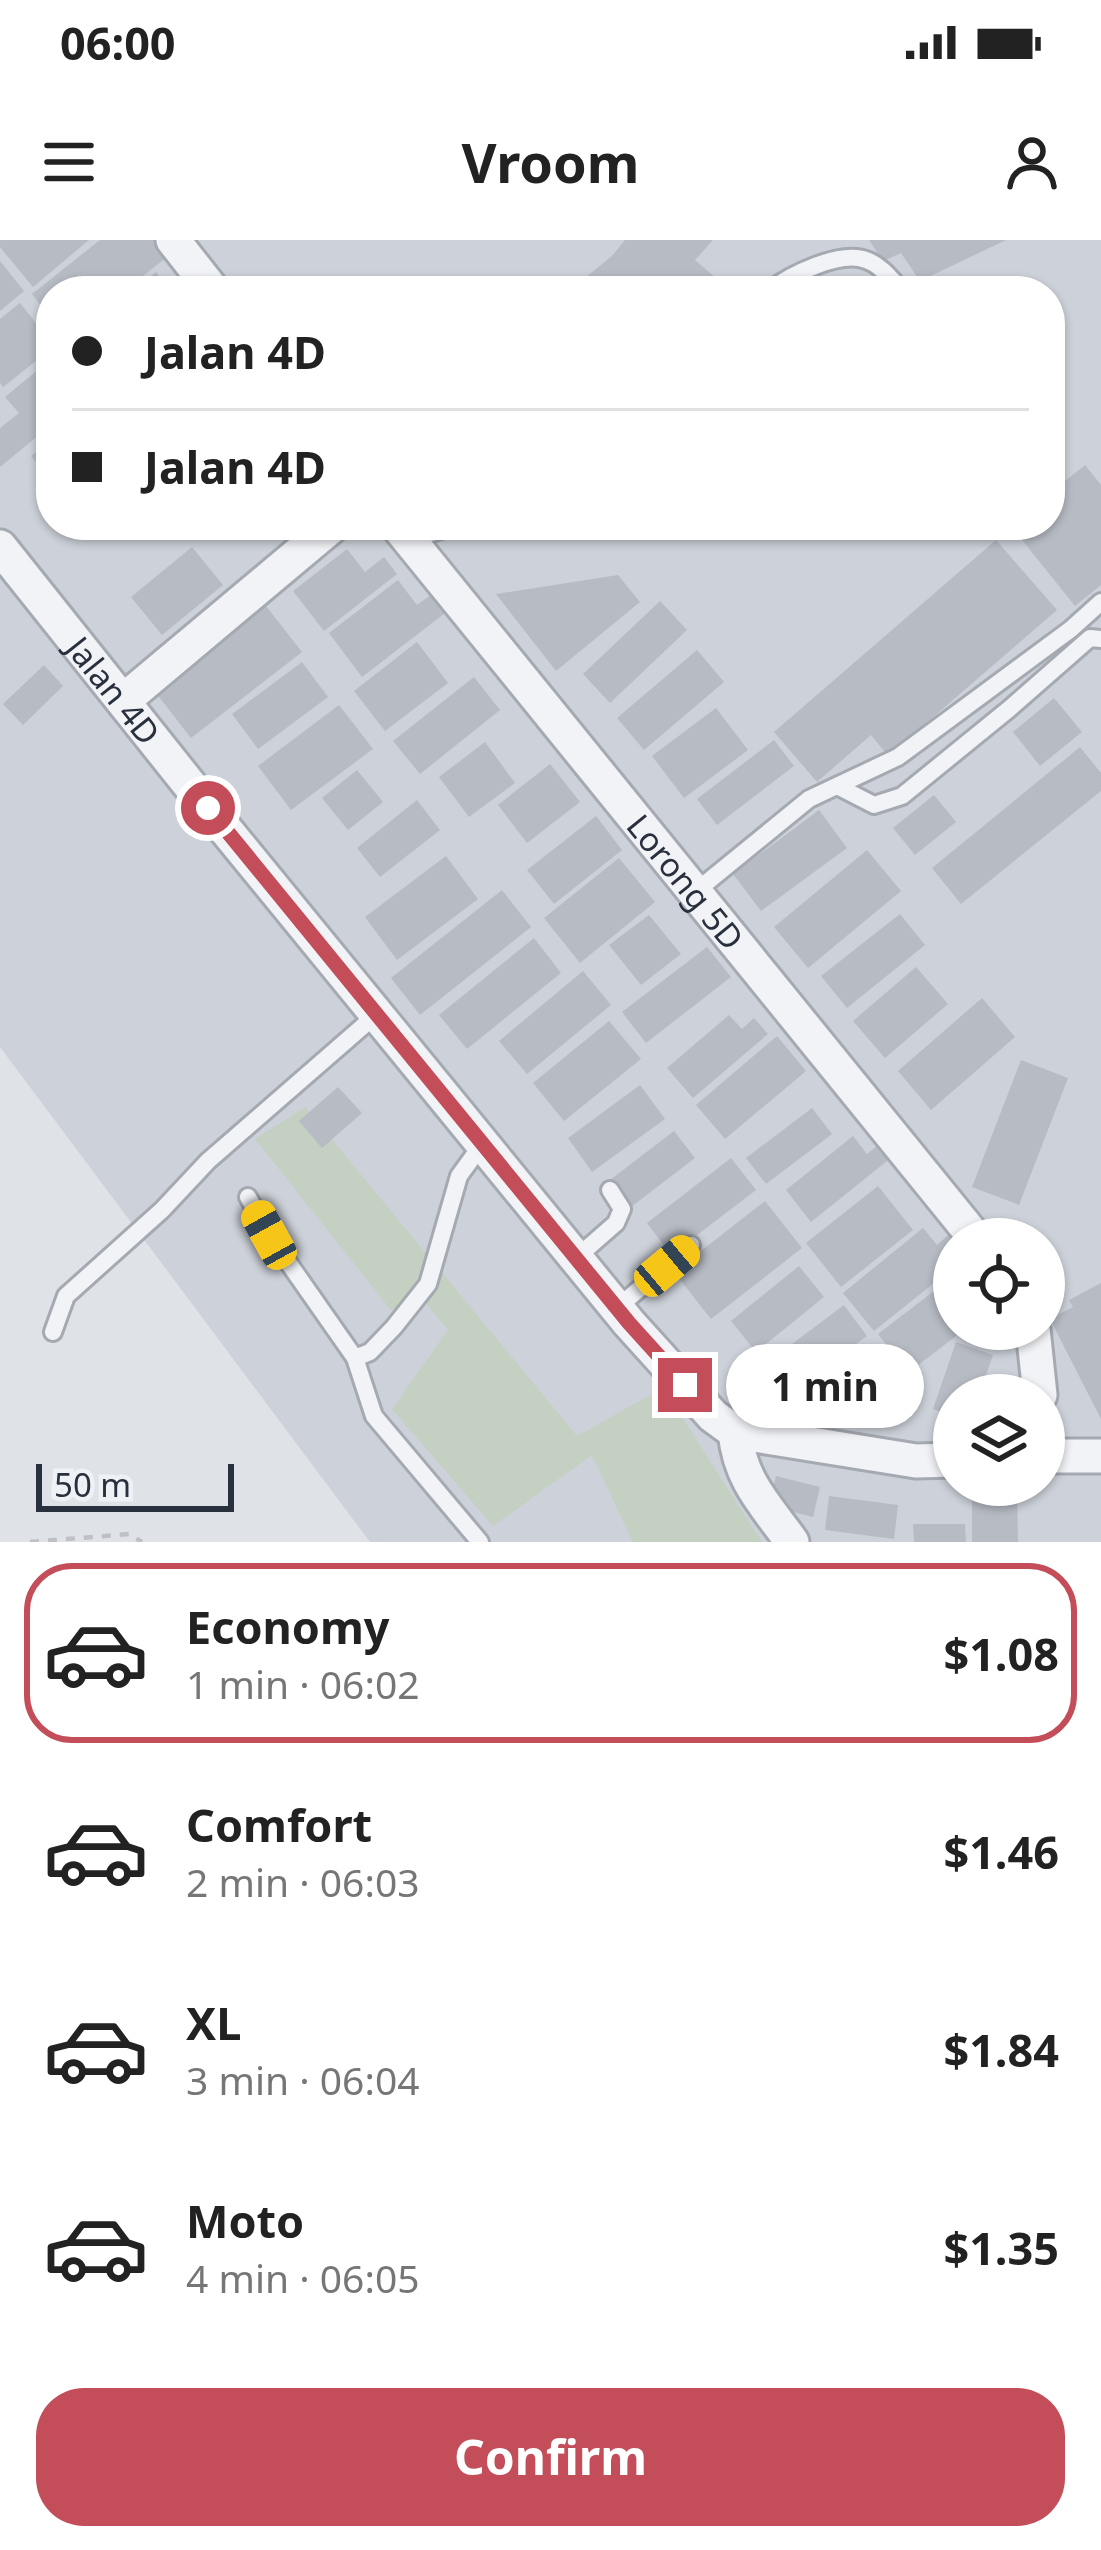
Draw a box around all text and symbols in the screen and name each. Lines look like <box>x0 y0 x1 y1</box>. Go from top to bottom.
text: 06:00 <box>60 12 176 73</box>
text: Vroom <box>462 125 639 199</box>
icon: menu <box>36 129 102 195</box>
icon: person <box>999 129 1065 195</box>
text: Jalan 4D <box>144 321 326 382</box>
text: Jalan 4D <box>144 436 326 497</box>
street label: Jalan 4D <box>55 624 171 754</box>
route start <box>181 781 235 835</box>
street label: Lorong 5D <box>617 804 755 959</box>
car <box>236 1195 302 1275</box>
map controls <box>933 1218 1065 1506</box>
button: locate <box>933 1218 1065 1350</box>
car <box>628 1229 706 1303</box>
callout: 1 min <box>727 1343 925 1427</box>
route end <box>658 1358 712 1412</box>
text: 1 min <box>771 1359 879 1412</box>
button: layers <box>933 1374 1065 1506</box>
scale bar <box>36 1458 234 1511</box>
text: 50 m <box>54 1462 131 1507</box>
text: Economy <box>186 1596 390 1657</box>
icon: car <box>42 1599 150 1707</box>
text: $1.08 <box>943 1623 1059 1684</box>
text: 1 min · 06:02 <box>186 1657 420 1710</box>
text: Comfort <box>186 1794 372 1855</box>
icon: car <box>42 1797 150 1905</box>
text: $1.46 <box>943 1821 1059 1882</box>
text: 2 min · 06:03 <box>186 1855 420 1908</box>
text: XL <box>186 1992 241 2053</box>
icon: car <box>42 1995 150 2103</box>
text: $1.84 <box>943 2019 1059 2080</box>
text: 3 min · 06:04 <box>186 2053 420 2106</box>
text: Moto <box>186 2190 304 2251</box>
icon: car <box>42 2193 150 2301</box>
text: $1.35 <box>943 2217 1059 2278</box>
text: 4 min · 06:05 <box>186 2251 420 2304</box>
button: Confirm <box>36 2388 1065 2526</box>

